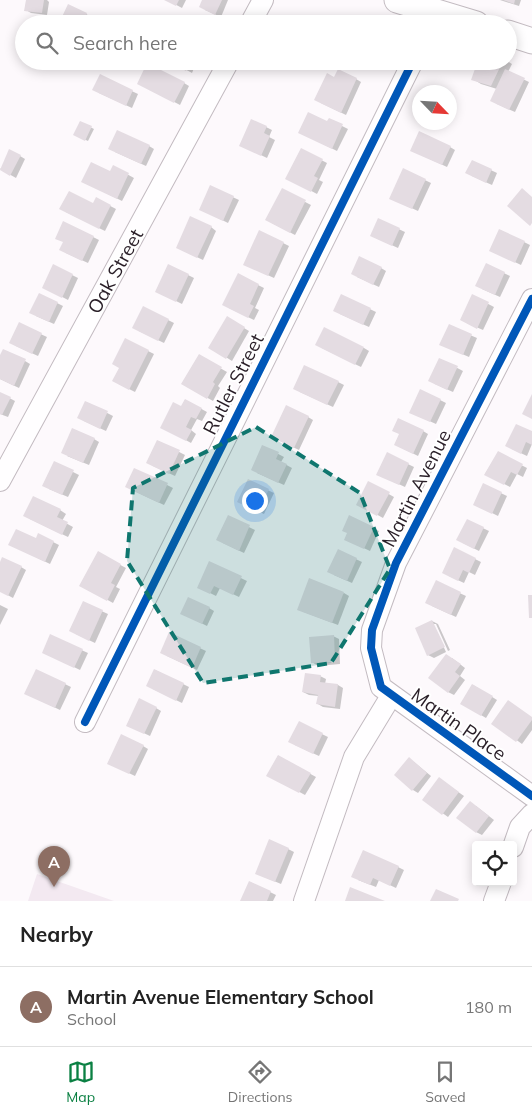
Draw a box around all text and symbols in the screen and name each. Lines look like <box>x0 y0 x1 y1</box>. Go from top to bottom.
search box <box>15 15 517 70</box>
icon: search <box>33 29 61 57</box>
text: Search here <box>73 31 177 55</box>
north arrow <box>412 85 457 130</box>
street label: Oak Street <box>82 224 148 318</box>
street label: Rutler Street <box>197 329 269 438</box>
street label: Martin Avenue <box>376 425 456 551</box>
your location <box>242 488 268 514</box>
street label: Martin Place <box>407 683 511 765</box>
map controls <box>472 841 517 886</box>
button: locate <box>472 841 517 886</box>
pin: A <box>38 846 70 887</box>
text: Nearby <box>20 921 93 947</box>
text: Martin Avenue Elementary School <box>67 985 374 1009</box>
text: A <box>30 997 42 1017</box>
text: 180 m <box>465 997 512 1017</box>
text: School <box>67 1009 116 1029</box>
tab: Map <box>66 1058 95 1106</box>
tab: Directions <box>228 1058 293 1106</box>
tab: Saved <box>425 1058 466 1106</box>

